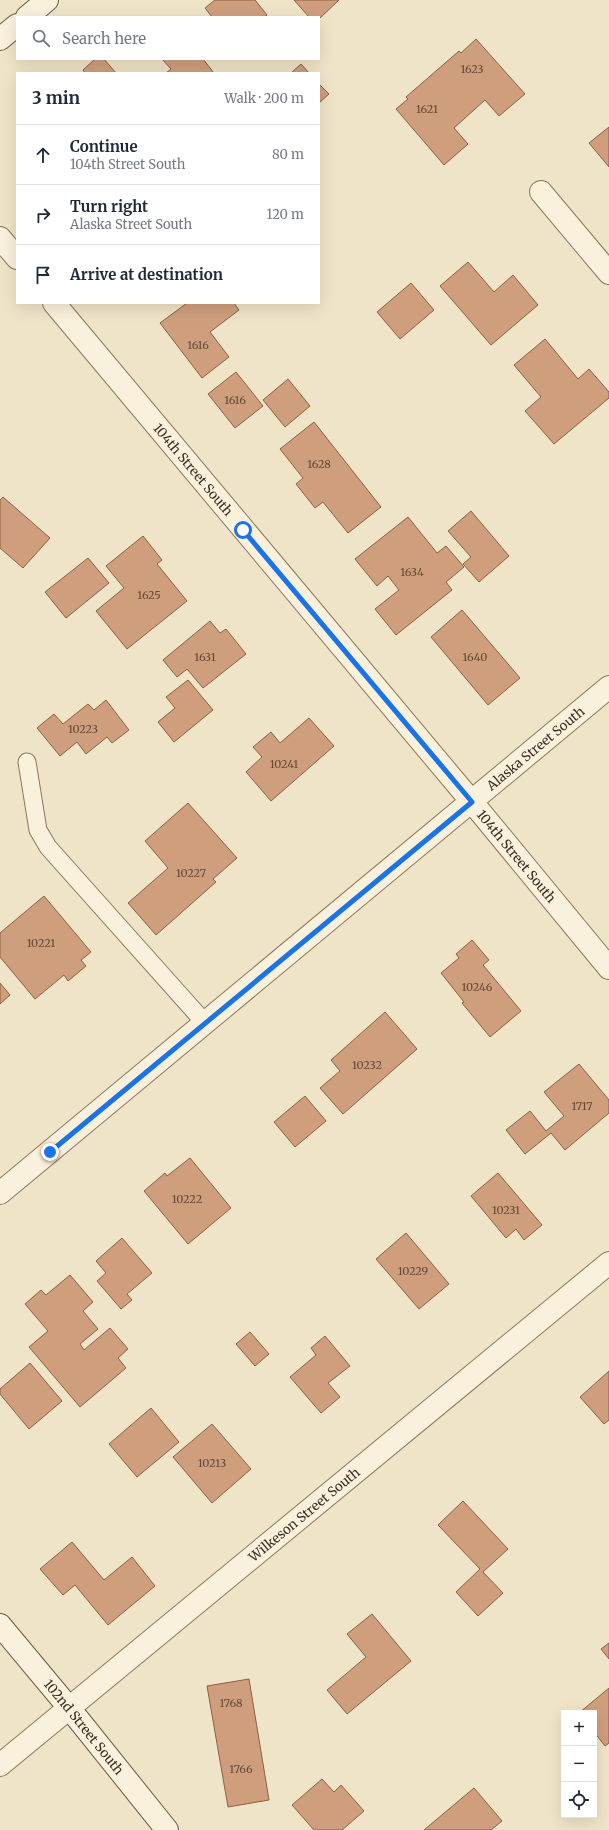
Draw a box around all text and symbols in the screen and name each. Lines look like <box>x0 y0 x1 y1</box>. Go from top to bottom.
search box <box>16 16 320 60</box>
icon: search <box>30 27 52 49</box>
text: Search here <box>62 29 146 48</box>
house number: 1623 <box>460 62 484 76</box>
text: 3 min <box>32 87 80 109</box>
text: Walk · 200 m <box>224 90 304 107</box>
house number: 1621 <box>416 102 438 116</box>
text: Continue <box>70 137 138 156</box>
icon: ahead <box>32 144 54 166</box>
text: 80 m <box>272 146 304 163</box>
text: 104th Street South <box>70 156 185 173</box>
text: Turn right <box>70 197 148 216</box>
icon: right <box>32 204 54 226</box>
text: 120 m <box>266 206 304 223</box>
text: Alaska Street South <box>70 216 192 233</box>
icon: arrive <box>32 264 54 286</box>
text: Arrive at destination <box>70 265 223 284</box>
house number: 1616 <box>187 338 209 352</box>
house number: 1616 <box>224 393 246 407</box>
street label: 104th Street South <box>149 420 237 520</box>
house number: 1628 <box>307 457 331 471</box>
route start <box>234 521 252 539</box>
house number: 1634 <box>400 565 424 579</box>
house number: 1625 <box>137 588 161 602</box>
house number: 1631 <box>194 650 216 664</box>
house number: 1640 <box>463 650 487 664</box>
street label: Alaska Street South <box>482 703 588 795</box>
house number: 10223 <box>68 722 98 736</box>
house number: 10241 <box>270 757 298 771</box>
street label: 104th Street South <box>473 806 560 907</box>
house number: 10227 <box>176 866 206 880</box>
house number: 10221 <box>27 936 55 950</box>
house number: 10246 <box>462 980 493 994</box>
house number: 10232 <box>352 1058 382 1072</box>
house number: 1717 <box>571 1099 593 1113</box>
route end <box>41 1143 59 1161</box>
house number: 10222 <box>172 1192 202 1206</box>
house number: 10231 <box>492 1203 520 1217</box>
house number: 10229 <box>398 1264 429 1278</box>
house number: 10213 <box>198 1456 226 1470</box>
street label: Wilkeson Street South <box>245 1464 364 1566</box>
street label: 102nd Street South <box>40 1676 128 1779</box>
house number: 1768 <box>219 1696 243 1710</box>
map controls <box>561 1710 597 1818</box>
button: + <box>561 1710 597 1746</box>
button: − <box>561 1746 597 1782</box>
house number: 1766 <box>229 1762 253 1776</box>
button: locate <box>561 1782 597 1818</box>

